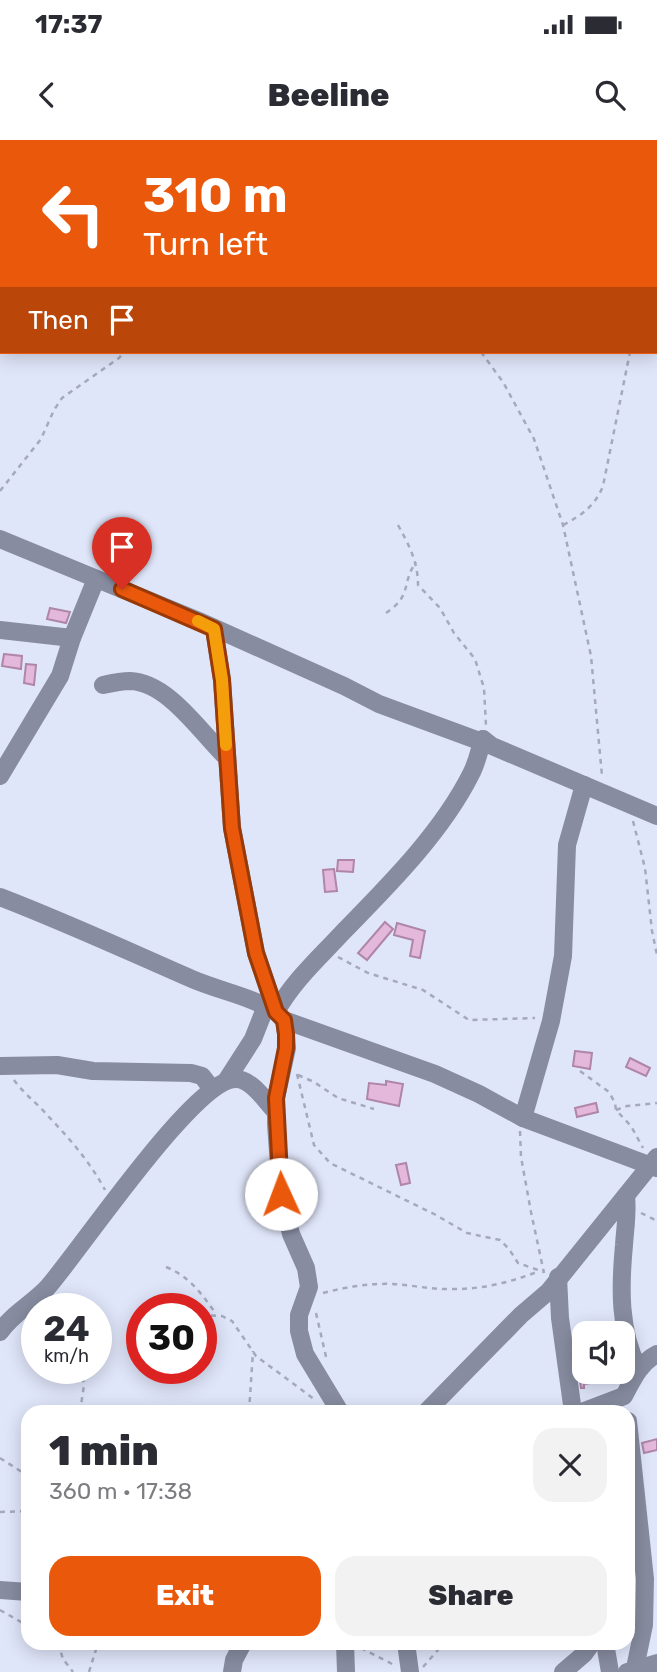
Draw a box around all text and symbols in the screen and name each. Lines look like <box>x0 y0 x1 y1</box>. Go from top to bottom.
text: 17:37 <box>35 9 102 40</box>
icon: back <box>28 76 66 114</box>
text: Beeline <box>267 76 390 114</box>
icon: search <box>591 76 629 114</box>
text: 310 m <box>143 166 288 224</box>
icon: left <box>28 168 119 259</box>
text: Turn left <box>143 225 268 263</box>
icon: arrive <box>103 301 141 339</box>
text: Then <box>28 305 89 336</box>
pin <box>92 517 152 589</box>
icon: arrive <box>103 528 141 566</box>
position arrow <box>244 1157 318 1231</box>
speed limit sign: 30 <box>126 1293 217 1384</box>
text: 24 <box>43 1308 90 1350</box>
map controls <box>572 1321 635 1384</box>
button: sound <box>572 1321 635 1384</box>
text: km/h <box>44 1345 89 1367</box>
text: 1 min <box>49 1426 159 1476</box>
button: close <box>533 1428 607 1502</box>
text: 360 m · 17:38 <box>49 1477 192 1505</box>
button: Exit <box>49 1556 321 1636</box>
button: Share <box>335 1556 607 1636</box>

